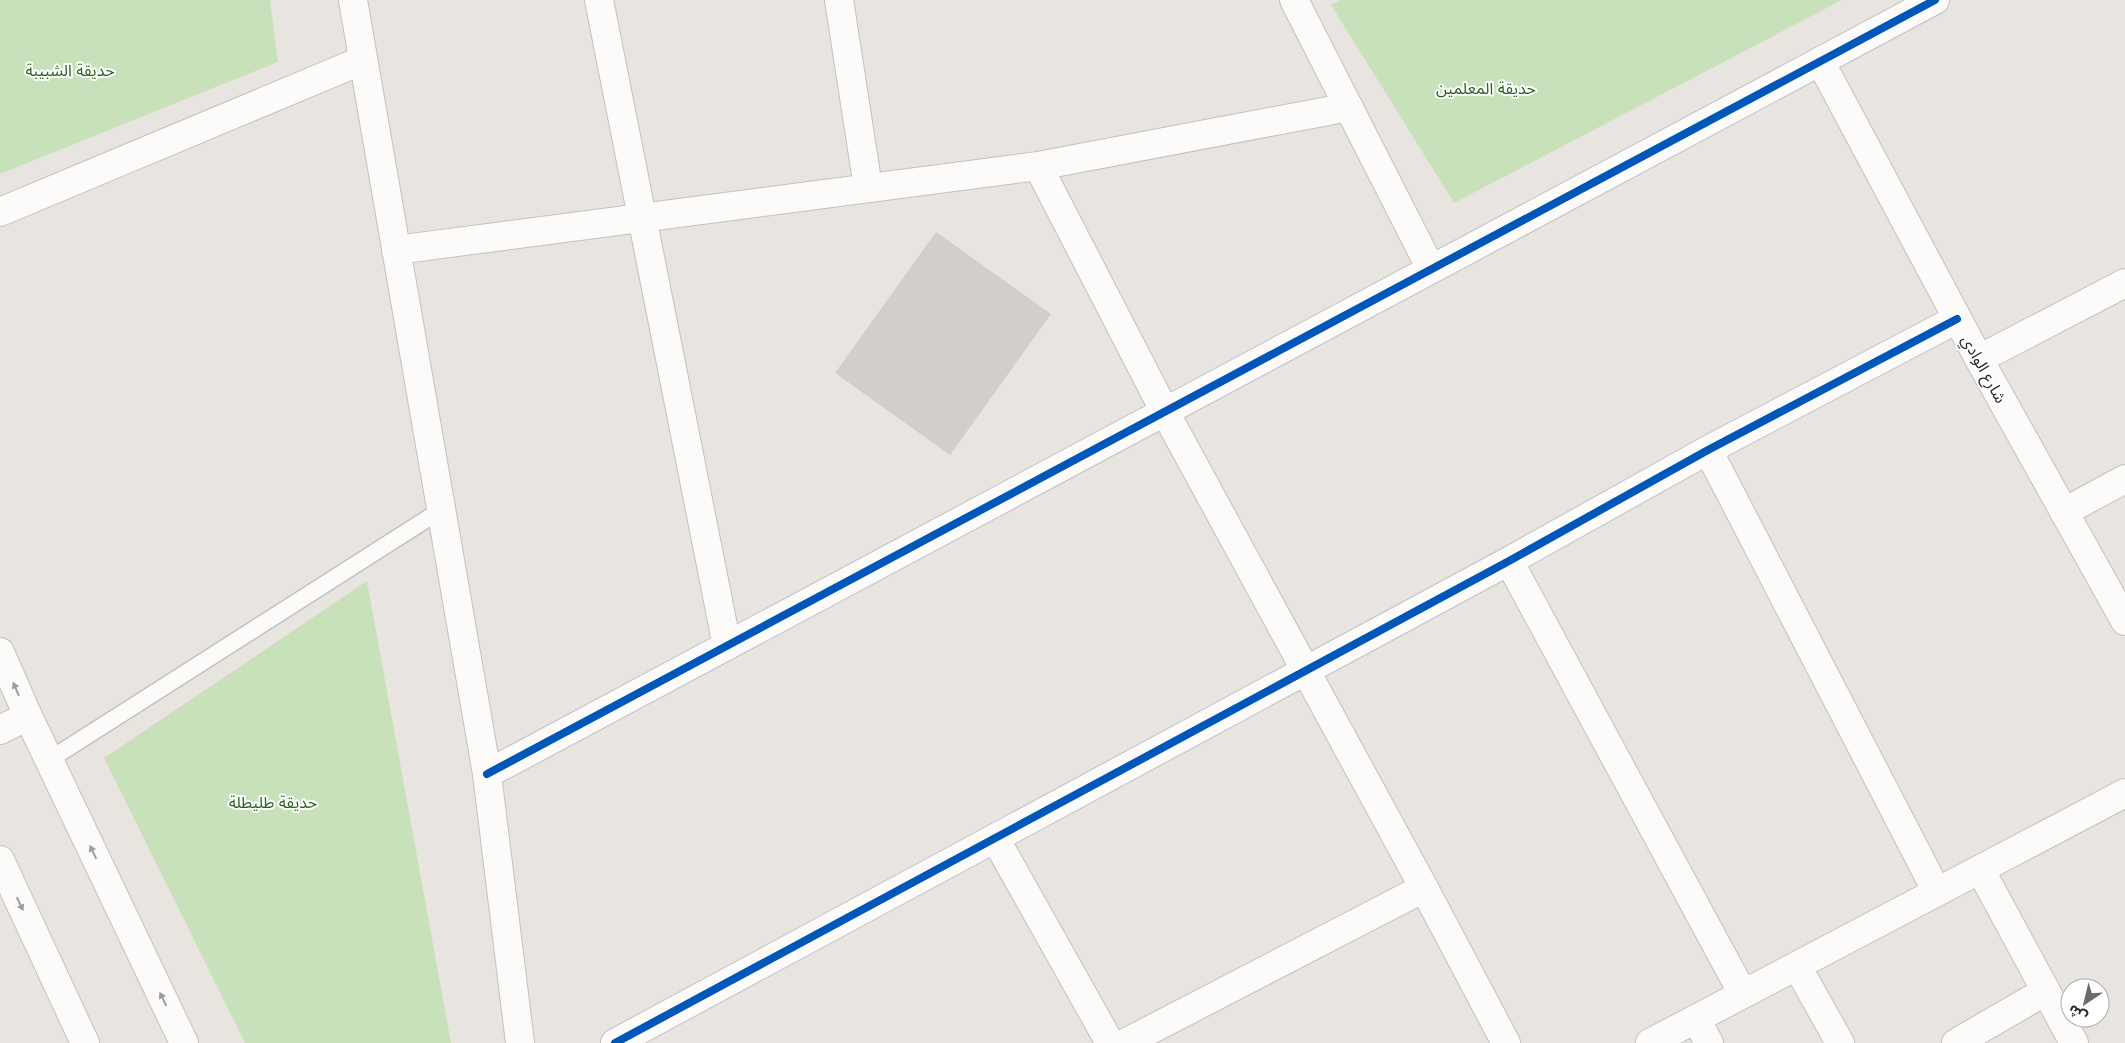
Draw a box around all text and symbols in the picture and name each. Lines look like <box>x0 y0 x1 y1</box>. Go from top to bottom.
park label: حديقة الشبيبة <box>25 62 115 79</box>
park label: حديقة المعلمين <box>1436 80 1536 98</box>
street label: شارع الوادي <box>1955 332 2010 408</box>
one-way arrow <box>12 682 20 697</box>
park label: حديقة طليطلة <box>229 794 317 811</box>
one-way arrow <box>89 845 97 859</box>
one-way arrow <box>17 897 25 911</box>
north arrow <box>2060 978 2110 1028</box>
one-way arrow <box>159 992 167 1006</box>
text: ش <box>2065 1002 2090 1026</box>

